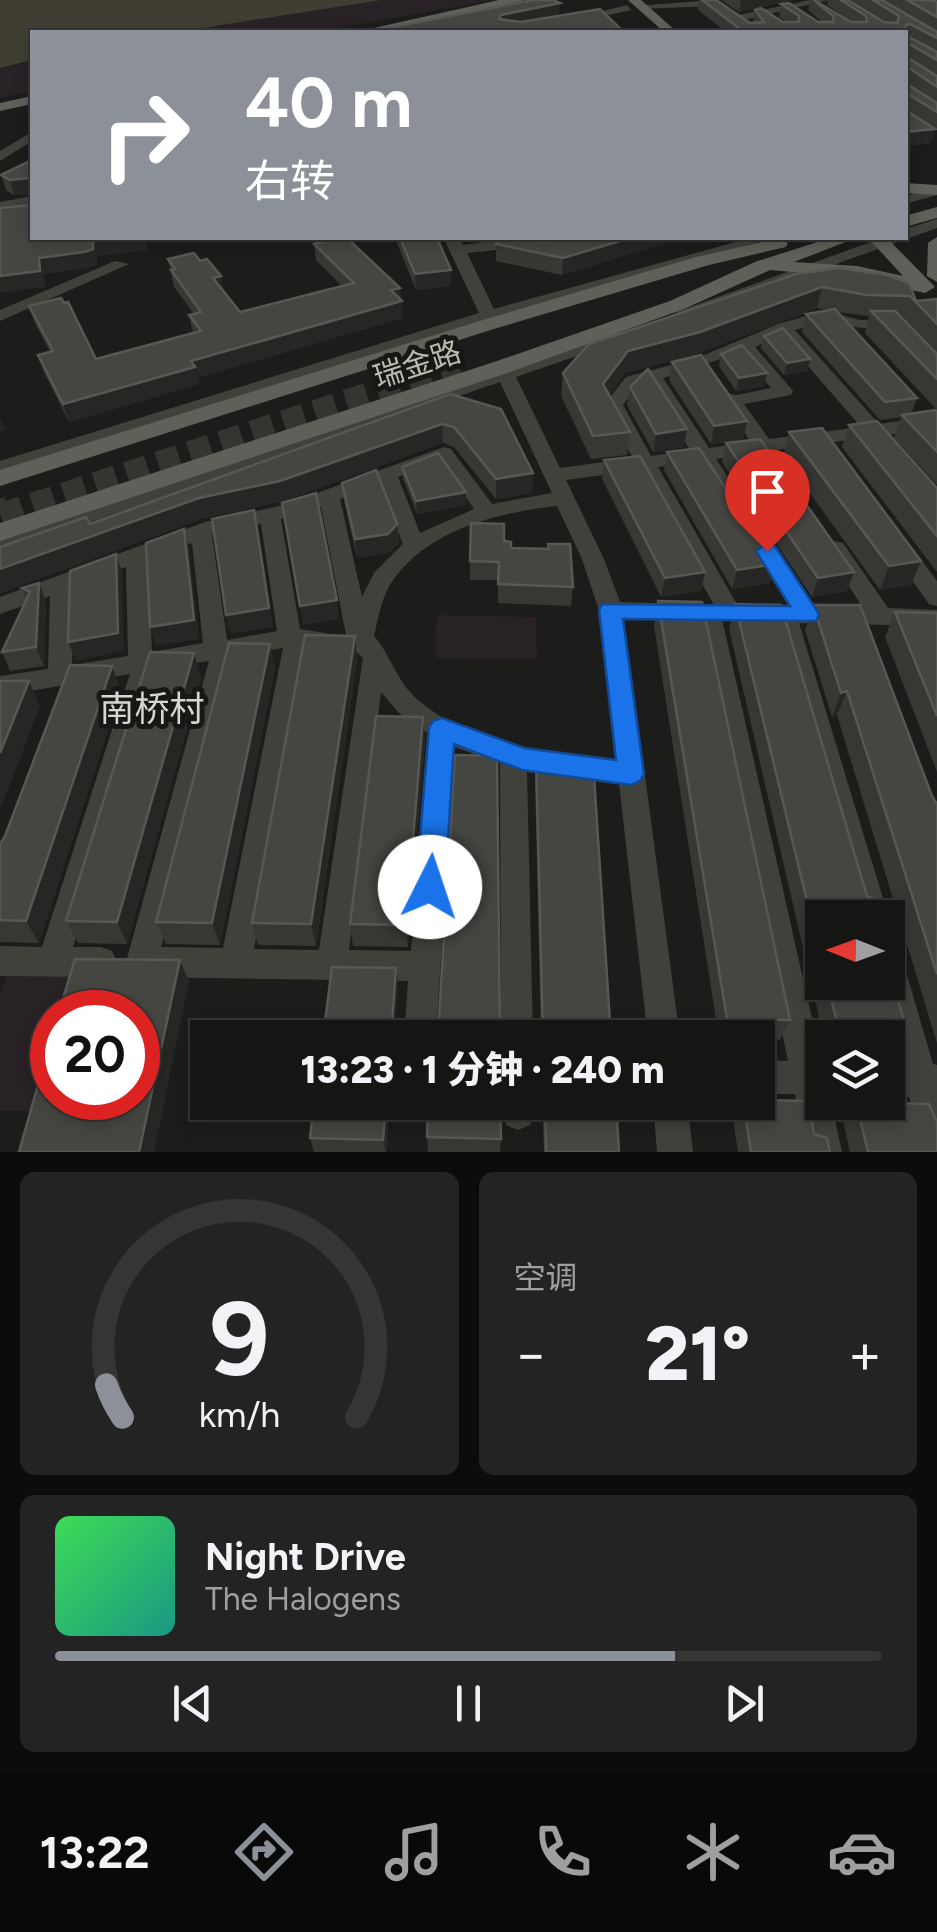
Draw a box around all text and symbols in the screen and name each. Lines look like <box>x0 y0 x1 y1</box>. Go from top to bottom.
text: 40 m <box>245 60 412 145</box>
icon: right <box>80 70 210 200</box>
text: 右转 <box>245 154 335 208</box>
street label: 瑞金路 <box>368 332 466 396</box>
pin <box>725 449 810 552</box>
icon: arrive <box>740 464 795 519</box>
district label: 南桥村 <box>99 688 205 730</box>
position arrow <box>378 835 482 939</box>
north arrow <box>805 900 905 1000</box>
map controls <box>805 900 905 1120</box>
speed limit sign: 20 <box>30 990 160 1120</box>
button: layers <box>805 1020 905 1120</box>
text: 13:23 · 1 分钟 · 240 m <box>301 1047 664 1093</box>
text: 空调 <box>514 1259 578 1297</box>
text: 9 <box>209 1276 269 1401</box>
text: 21° <box>645 1309 750 1399</box>
text: − <box>514 1321 548 1387</box>
text: + <box>848 1321 882 1387</box>
text: km/h <box>198 1393 280 1436</box>
text: Night Drive <box>205 1534 406 1580</box>
text: The Halogens <box>205 1580 401 1618</box>
icon: previous <box>165 1676 220 1731</box>
icon: pause <box>441 1676 496 1731</box>
icon: next <box>717 1676 772 1731</box>
icon: directions <box>229 1817 299 1887</box>
icon: music <box>379 1817 449 1887</box>
icon: phone <box>528 1817 598 1887</box>
icon: climate <box>678 1817 748 1887</box>
icon: car <box>827 1817 897 1887</box>
text: 13:22 <box>40 1825 149 1879</box>

